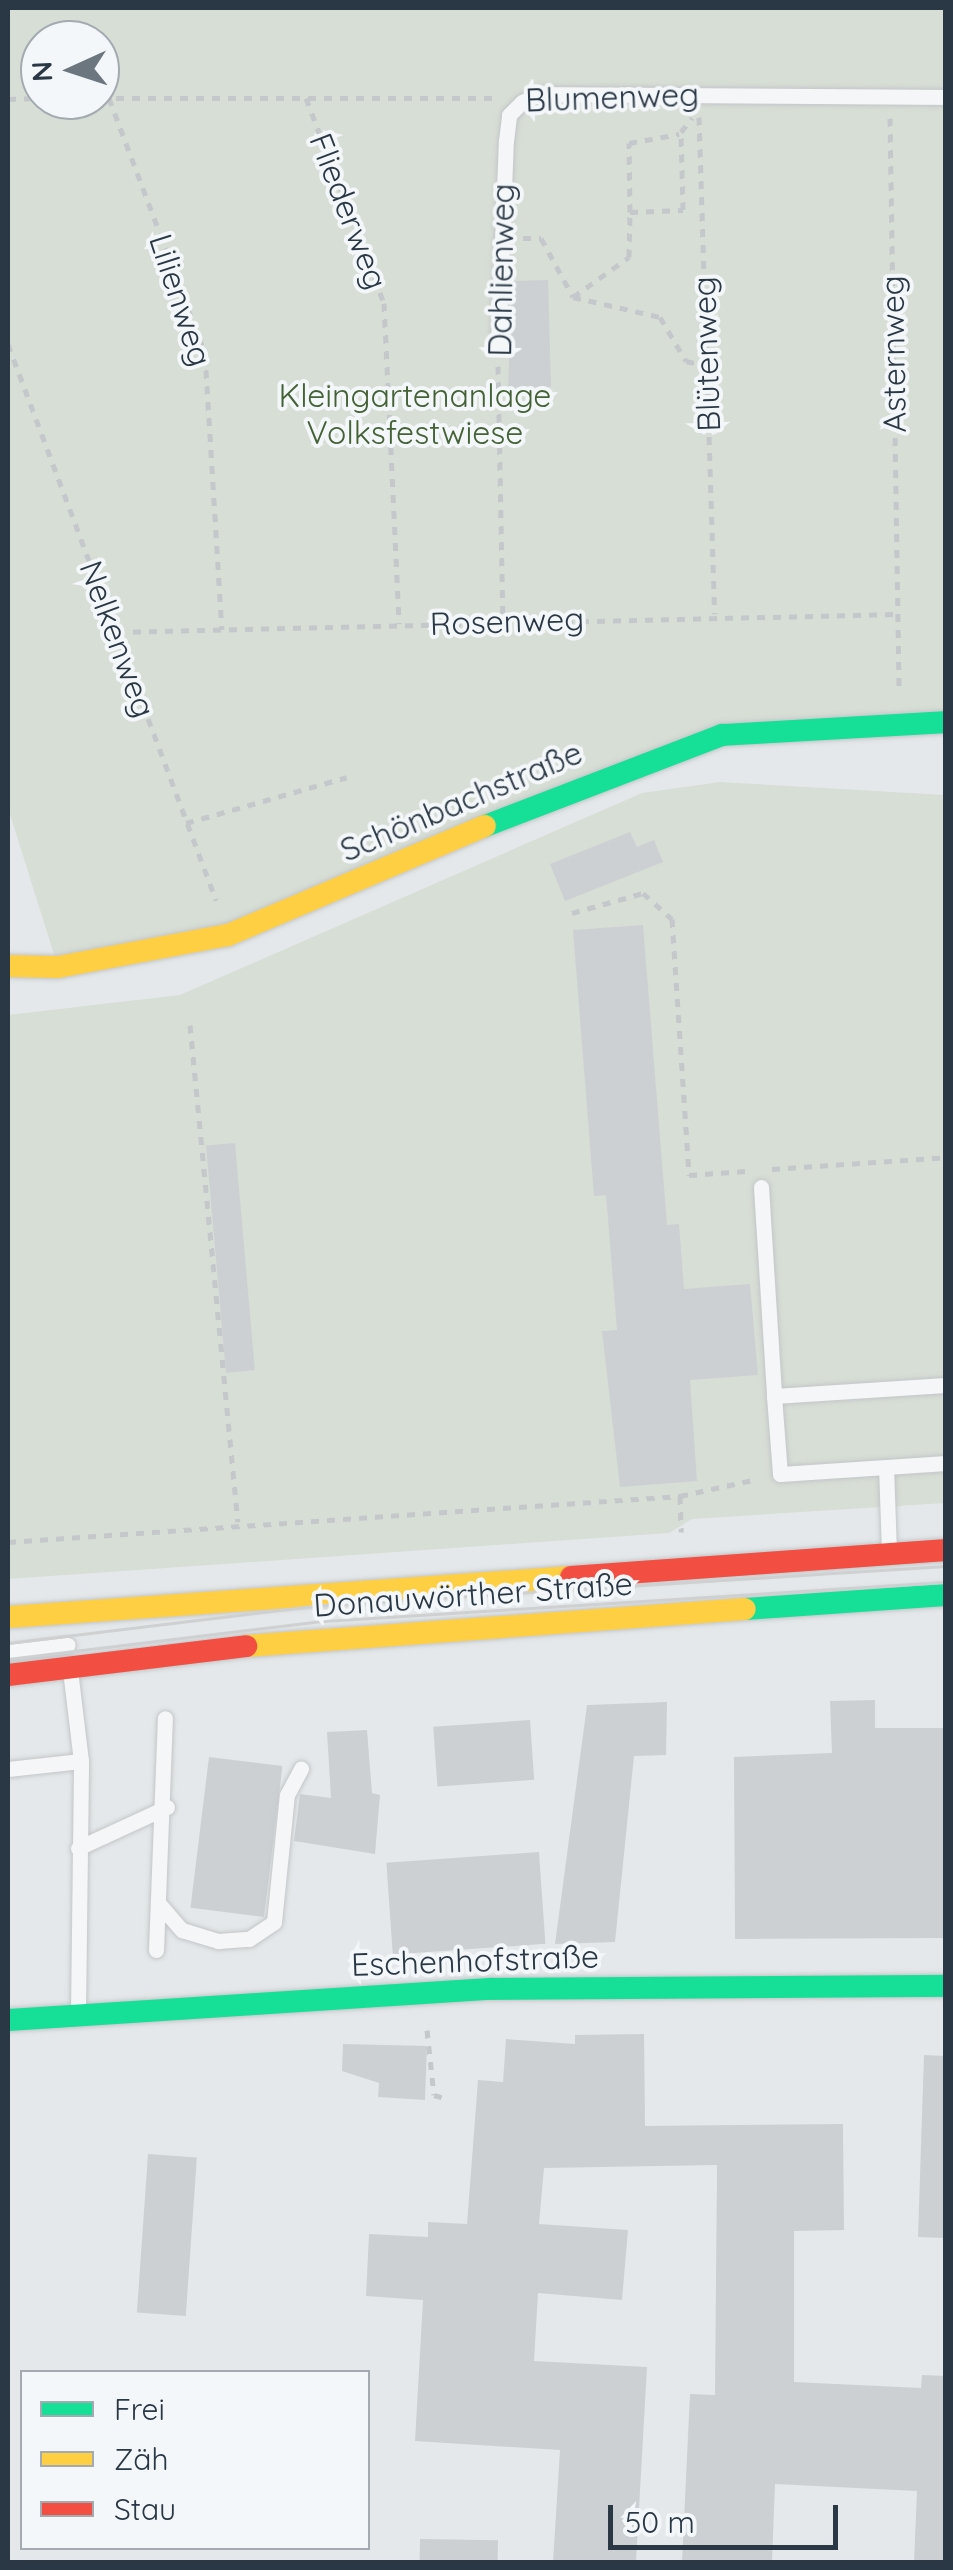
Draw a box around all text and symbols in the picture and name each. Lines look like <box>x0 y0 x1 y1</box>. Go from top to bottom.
north arrow <box>20 20 120 120</box>
text: N <box>24 60 60 83</box>
street label: Blumenweg <box>524 75 700 119</box>
street label: Fliederweg <box>302 128 396 294</box>
street label: Dahlienweg <box>480 183 522 357</box>
street label: Lilienweg <box>142 229 220 371</box>
street label: Asternweg <box>872 275 914 433</box>
street label: Blütenweg <box>684 276 728 432</box>
park label: Kleingartenanlage Volksfestwiese <box>279 377 551 452</box>
street label: Nelkenweg <box>72 556 164 722</box>
street label: Rosenweg <box>429 599 585 643</box>
street label: Schönbachstraße <box>334 733 588 869</box>
street label: Donauwörther Straße <box>312 1564 634 1624</box>
street label: Eschenhofstraße <box>350 1936 600 1984</box>
legend <box>20 2370 370 2550</box>
text: Frei <box>114 2390 165 2428</box>
text: Zäh <box>114 2440 169 2478</box>
scale bar <box>613 2485 843 2547</box>
text: Stau <box>114 2490 176 2528</box>
text: 50 m <box>625 2503 695 2541</box>

